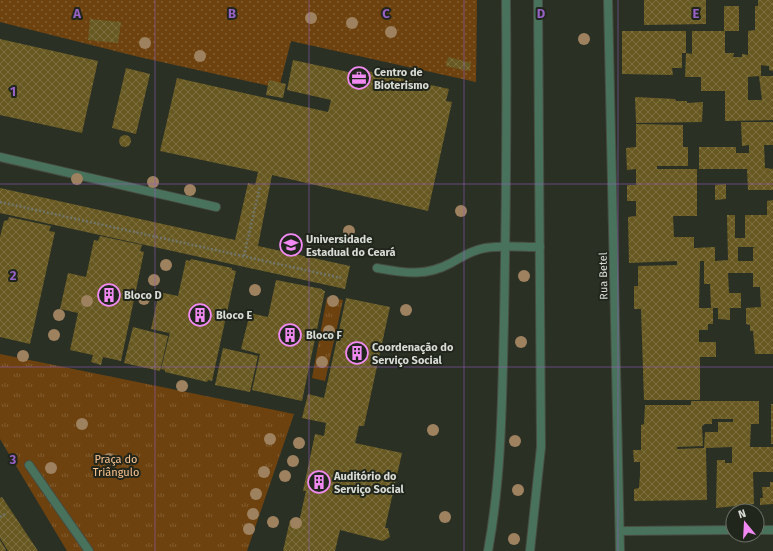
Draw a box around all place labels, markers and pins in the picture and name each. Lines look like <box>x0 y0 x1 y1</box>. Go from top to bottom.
office icon: Centro de Bioterismo <box>346 65 372 91</box>
place label: Centro de Bioterismo <box>374 66 430 92</box>
school or university icon: Universidade Estadual do Ceará <box>278 232 304 258</box>
place label: Universidade Estadual do Ceará <box>306 233 396 259</box>
building icon: Bloco D <box>96 282 122 308</box>
place label: Bloco D <box>124 289 162 302</box>
building icon: Bloco E <box>187 302 213 328</box>
place label: Bloco E <box>216 309 253 322</box>
building icon: Bloco F <box>277 322 303 348</box>
place label: Bloco F <box>306 329 343 342</box>
building icon: Coordenação do Serviço Social <box>344 340 370 366</box>
place label: Coordenação do Serviço Social <box>372 341 454 367</box>
building icon: Auditório do Serviço Social <box>306 469 332 495</box>
place label: Auditório do Serviço Social <box>333 470 405 496</box>

